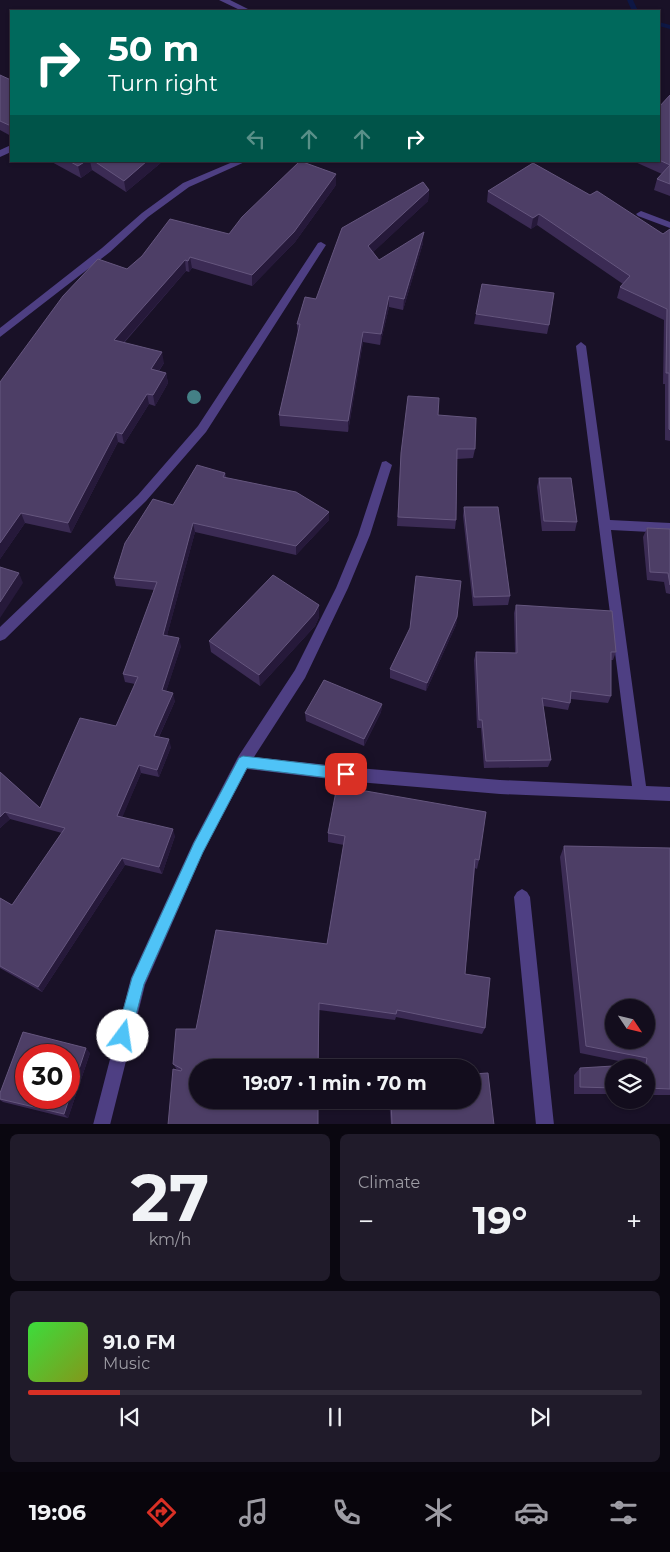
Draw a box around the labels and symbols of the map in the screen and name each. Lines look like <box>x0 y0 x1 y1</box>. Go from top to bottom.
pin <box>325 753 367 795</box>
north arrow <box>605 999 655 1049</box>
position arrow <box>96 1009 148 1061</box>
speed limit sign: 30 <box>15 1044 80 1109</box>

